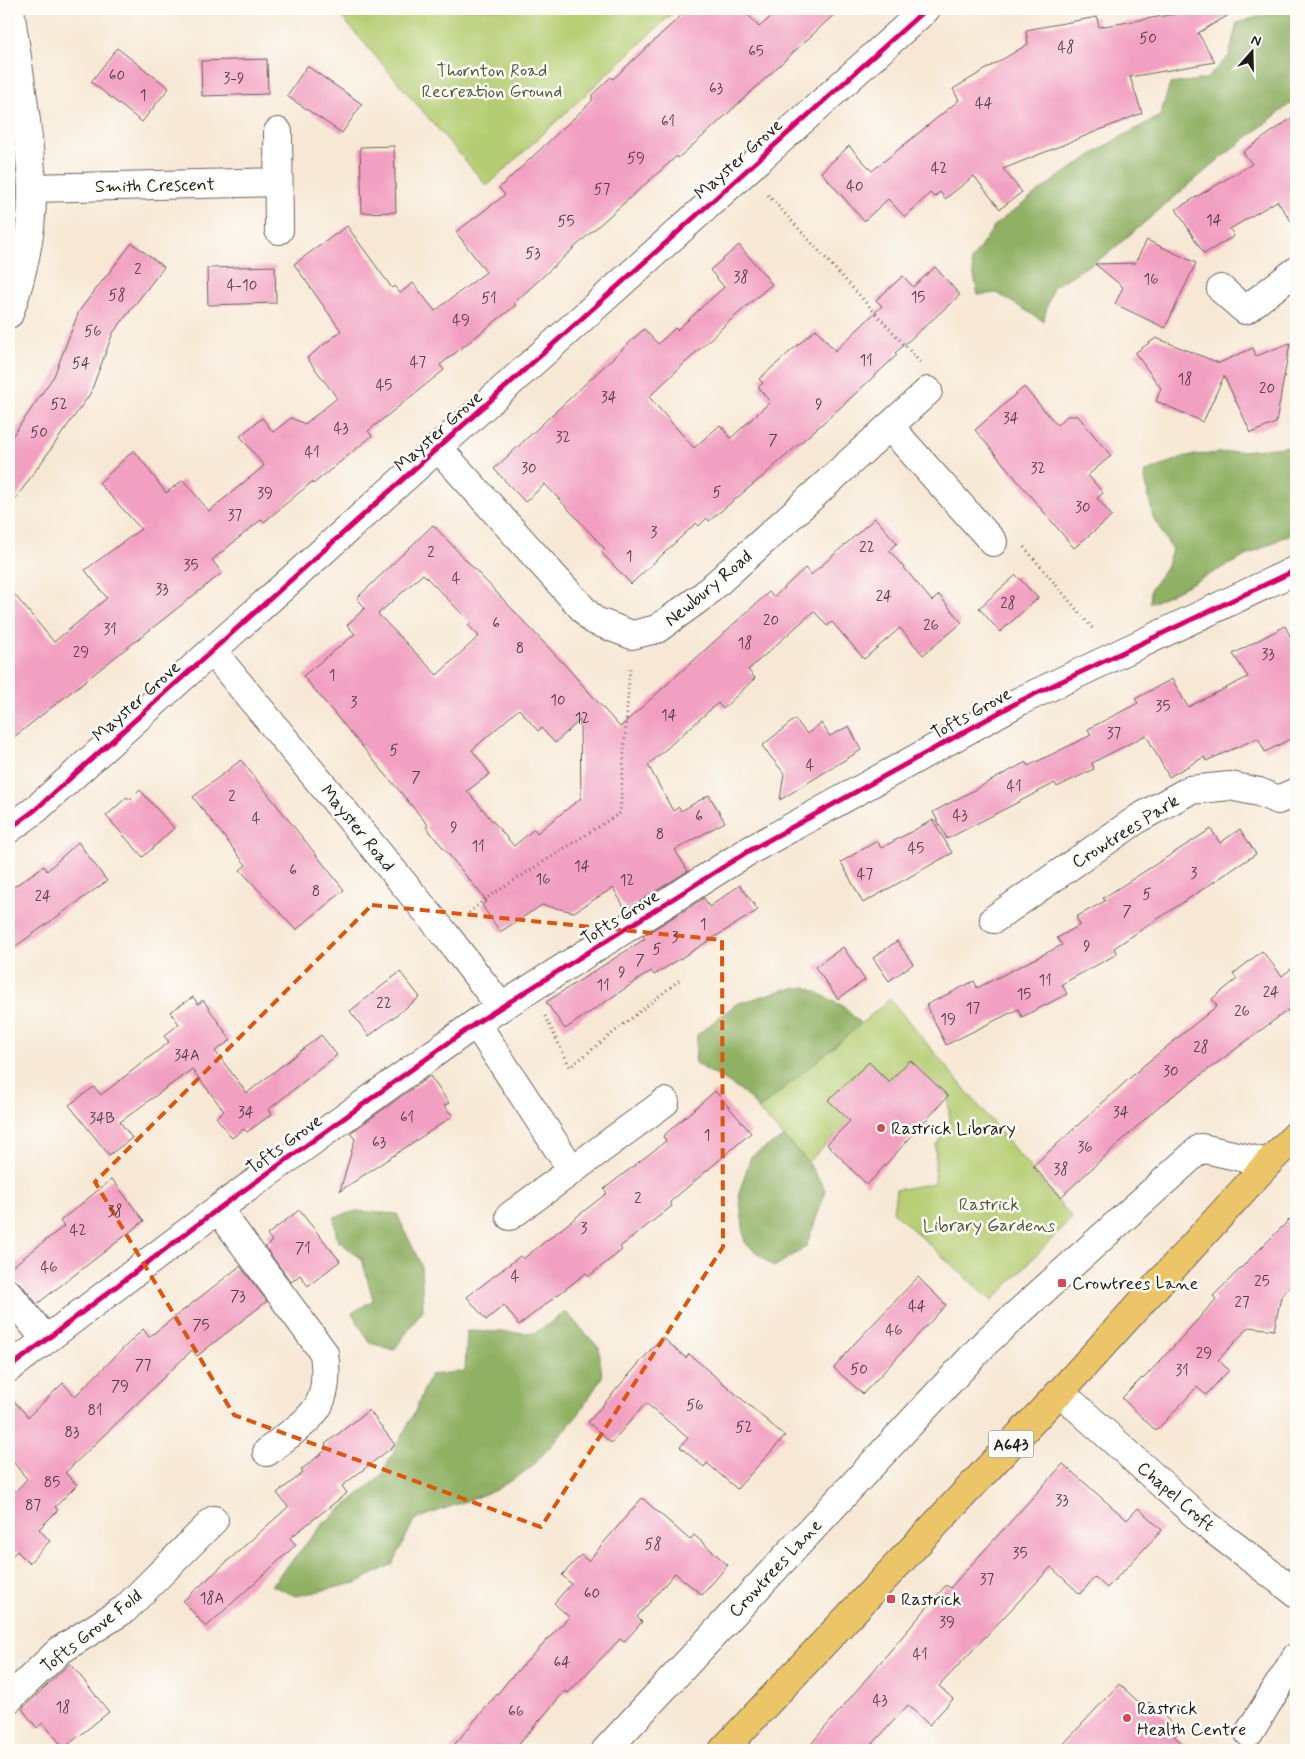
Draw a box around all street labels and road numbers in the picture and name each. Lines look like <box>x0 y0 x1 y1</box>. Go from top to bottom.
street label: Mayster Grove <box>689 114 788 206</box>
street label: Smith Crescent <box>95 173 215 199</box>
street label: Mayster Grove <box>389 386 488 478</box>
street label: Newbury Road <box>660 545 757 632</box>
street label: Mayster Grove <box>87 656 186 748</box>
street label: Tofts Grove <box>927 682 1016 746</box>
street label: Mayster Road <box>315 780 400 877</box>
street label: Crowtrees Park <box>1067 789 1184 874</box>
street label: Tofts Grove <box>577 884 664 951</box>
street label: Tofts Grove <box>242 1109 327 1180</box>
road number: A643 <box>988 1430 1034 1458</box>
street label: Chapel Croft <box>1131 1456 1219 1537</box>
street label: Crowtrees Lane <box>724 1514 828 1623</box>
street label: Tofts Grove Fold <box>36 1585 147 1679</box>

